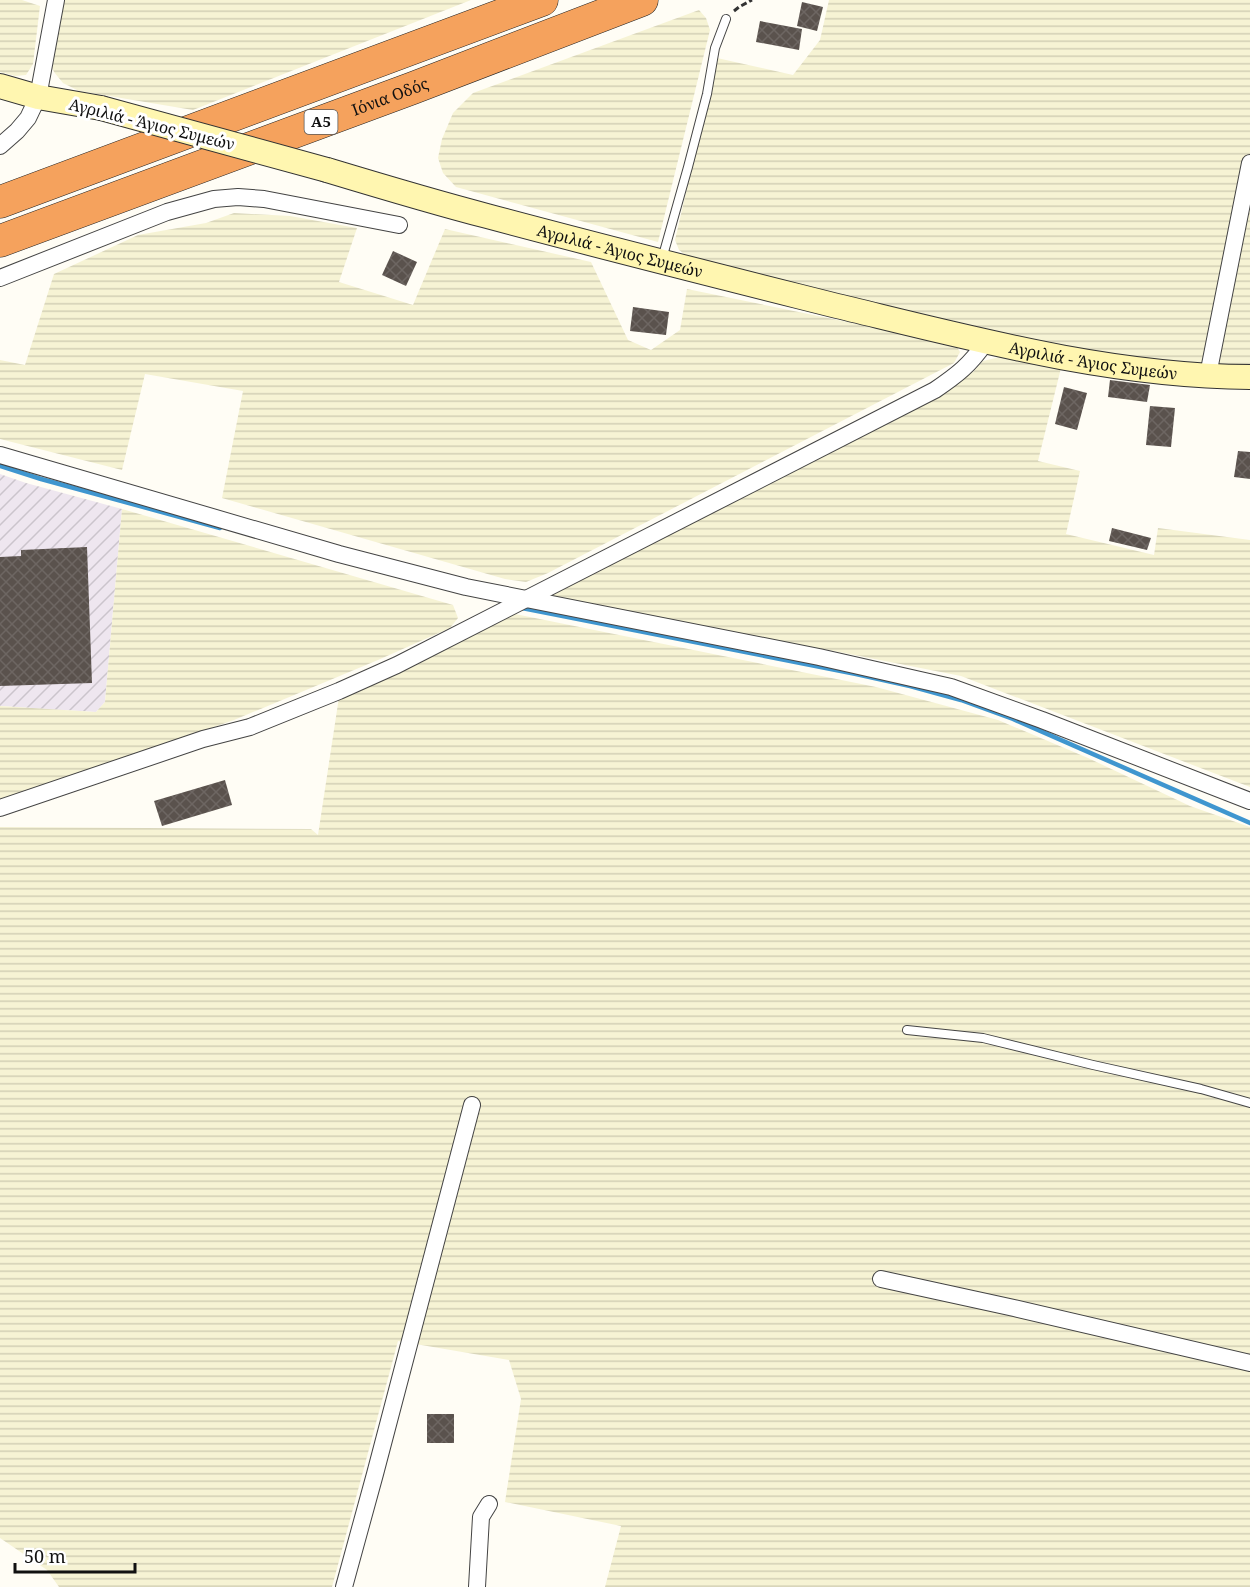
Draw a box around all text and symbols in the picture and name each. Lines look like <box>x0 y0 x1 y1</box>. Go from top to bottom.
street label: Ιόνια Οδός <box>349 72 432 121</box>
street label: Αγριλιά - Άγιος Συμεών <box>67 93 237 155</box>
road number: Α5 <box>304 110 338 134</box>
street label: Αγριλιά - Άγιος Συμεών <box>535 219 705 283</box>
street label: Αγριλιά - Άγιος Συμεών <box>1007 336 1178 384</box>
scale bar <box>15 1536 135 1574</box>
text: 50 m <box>24 1544 66 1568</box>

